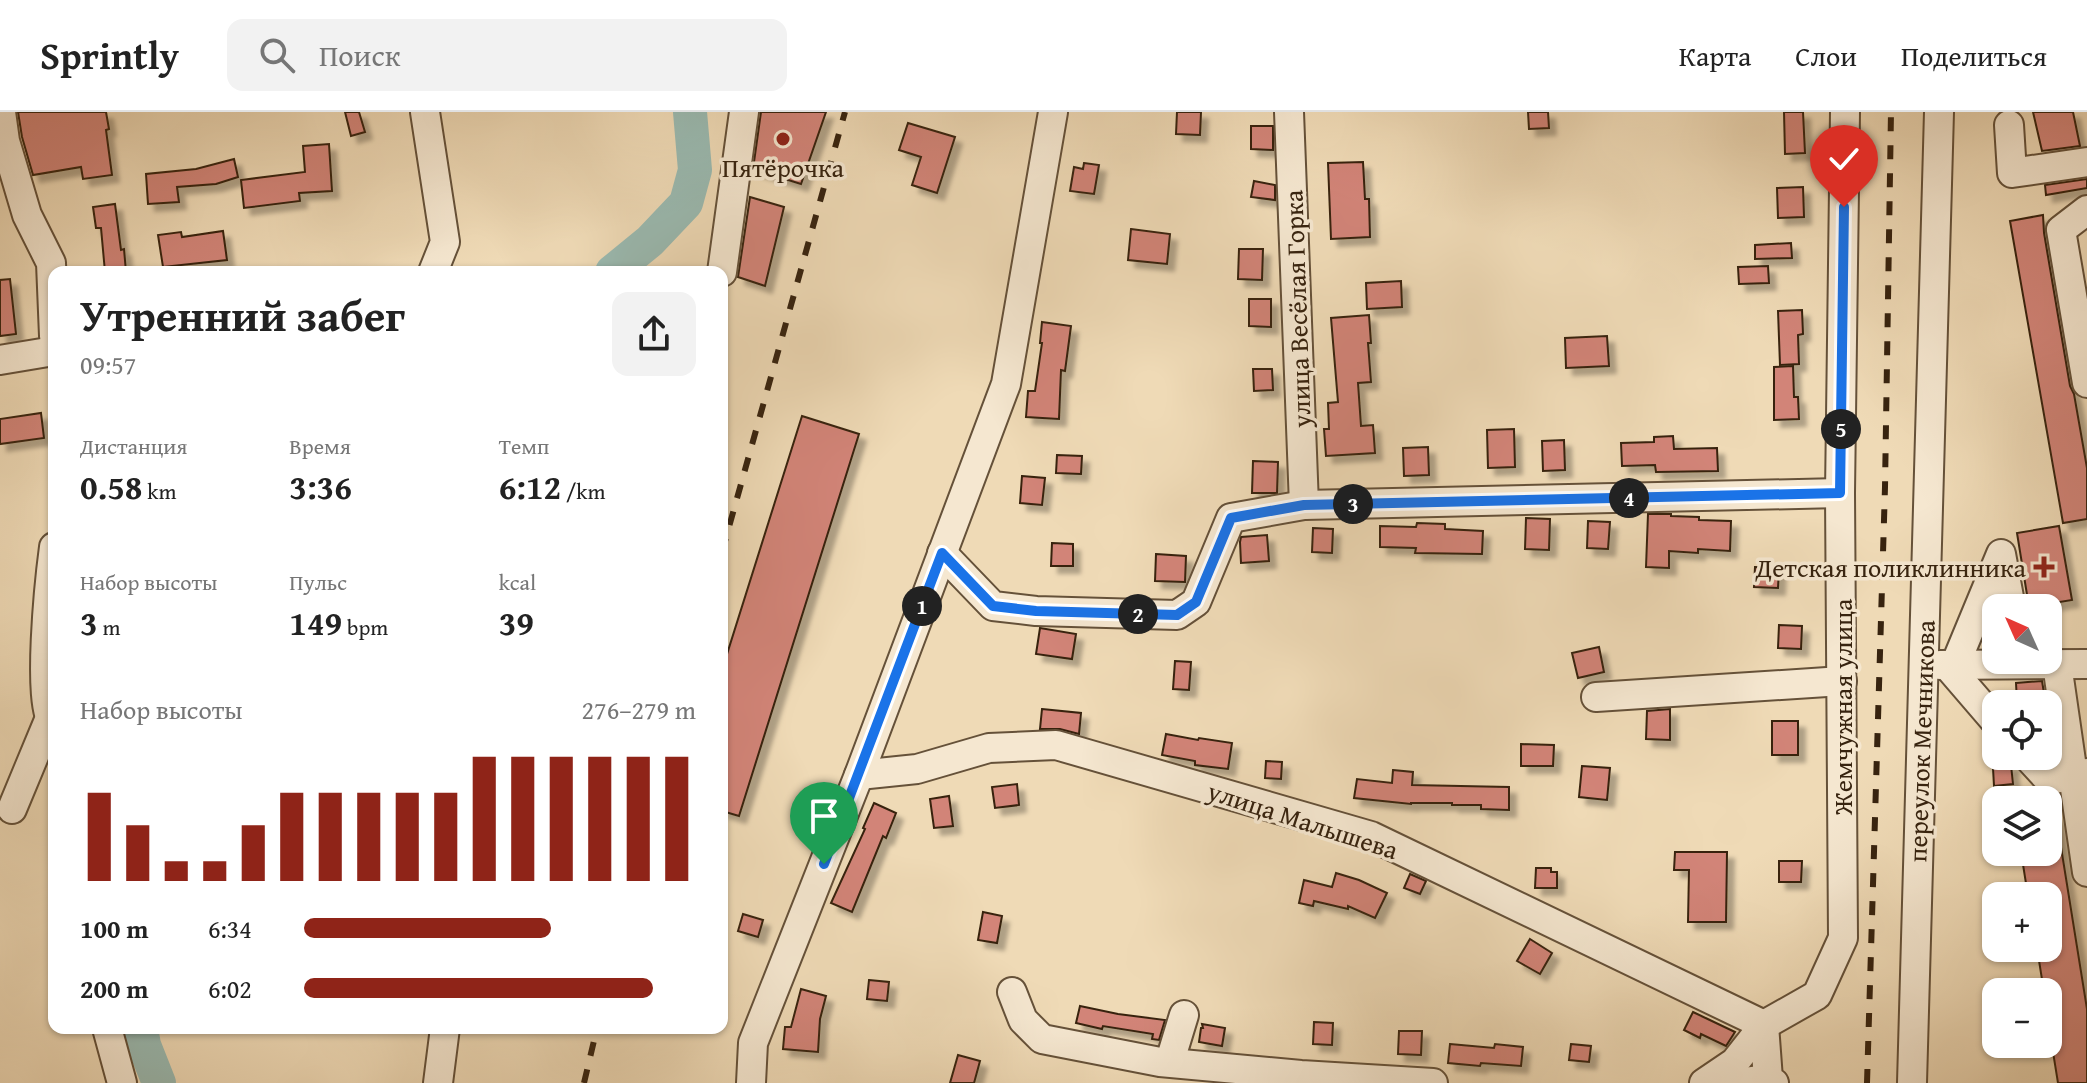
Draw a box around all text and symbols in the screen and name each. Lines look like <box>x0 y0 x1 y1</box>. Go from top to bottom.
search box <box>227 19 787 91</box>
text: Sprintly <box>40 27 179 83</box>
icon: search <box>255 33 299 77</box>
text: Поиск <box>319 33 400 77</box>
text: Карта <box>1679 35 1751 76</box>
text: Слои <box>1795 35 1857 76</box>
text: Поделиться <box>1901 35 2047 76</box>
pin <box>1810 125 1878 207</box>
marker: Пятёрочка <box>774 130 792 148</box>
icon: check <box>1822 137 1866 181</box>
place label: Пятёрочка <box>722 148 845 187</box>
street label: улица Весёлая Горка <box>1273 189 1321 430</box>
text: Утренний забег <box>80 283 405 347</box>
button: share <box>612 292 696 376</box>
text: 09:57 <box>80 345 136 384</box>
pin: 5 <box>1821 409 1861 449</box>
text: 5 <box>1835 413 1847 445</box>
text: Дистанция <box>80 430 188 462</box>
text: Время <box>289 430 351 462</box>
text: Темп <box>499 430 549 462</box>
text: 0.58 <box>80 462 142 511</box>
text: 3:36 <box>289 462 352 511</box>
text: 6:12 <box>499 462 561 511</box>
text: km <box>142 475 176 507</box>
text: /km <box>561 475 606 507</box>
pin: 4 <box>1609 478 1649 518</box>
text: 4 <box>1623 482 1635 514</box>
pin: 3 <box>1333 484 1373 524</box>
text: 3 <box>1347 488 1359 520</box>
place label: Детская поликлинника <box>1755 548 2027 587</box>
marker: Детская поликлинника <box>2033 556 2055 578</box>
text: Набор высоты <box>80 566 217 598</box>
text: Пульс <box>289 566 347 598</box>
text: kcal <box>499 566 536 598</box>
pin: 1 <box>902 586 942 626</box>
text: 1 <box>916 590 928 622</box>
pin: 2 <box>1118 594 1158 634</box>
north arrow <box>1982 594 2062 674</box>
map controls <box>1982 594 2062 1058</box>
text: 3 <box>80 598 98 647</box>
text: 149 <box>289 598 342 647</box>
text: 39 <box>499 598 534 647</box>
text: 2 <box>1132 598 1144 630</box>
street label: Жемчужная улица <box>1823 598 1862 816</box>
text: m <box>98 611 120 643</box>
text: bpm <box>342 611 388 643</box>
street label: переулок Мечникова <box>1897 619 1945 863</box>
text: Набор высоты <box>80 690 242 729</box>
text: 276–279 m <box>582 690 696 729</box>
button: locate <box>1982 690 2062 770</box>
street label: улица Малышева <box>1202 771 1404 869</box>
pin <box>790 782 858 864</box>
button: layers <box>1982 786 2062 866</box>
icon: arrive <box>802 794 846 838</box>
button: + <box>1982 882 2062 962</box>
text: 100 m <box>80 909 148 948</box>
text: 6:34 <box>208 909 252 948</box>
text: 200 m <box>80 969 148 1008</box>
text: 6:02 <box>208 969 252 1008</box>
button: − <box>1982 978 2062 1058</box>

